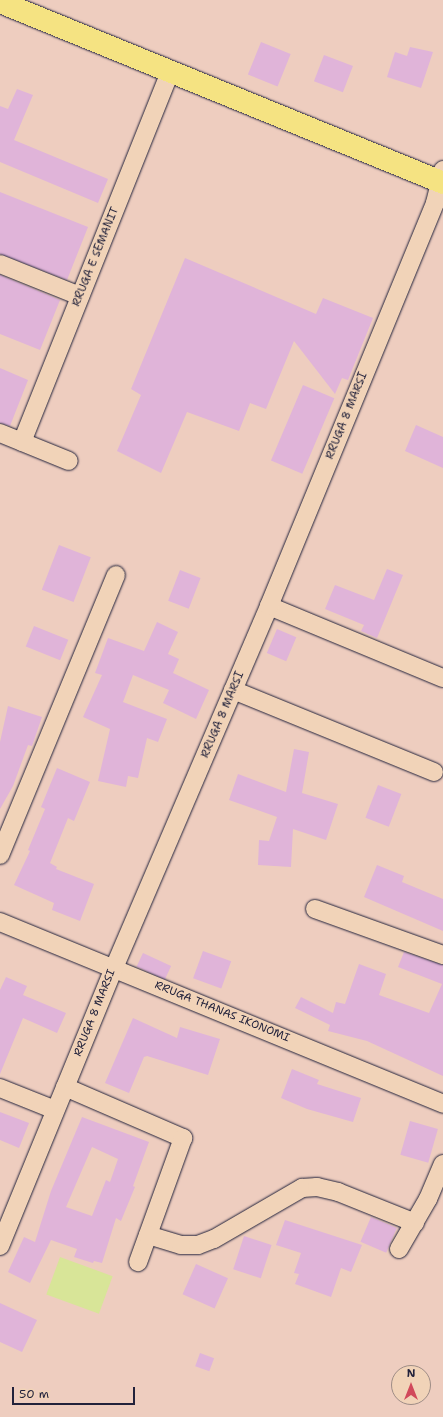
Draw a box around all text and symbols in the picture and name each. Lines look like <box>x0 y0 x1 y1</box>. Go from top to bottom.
street label: RRUGA E SEMANIT <box>70 205 122 309</box>
street label: RRUGA 8 MARSI <box>324 371 370 461</box>
street label: RRUGA 8 MARSI <box>199 670 247 760</box>
street label: RRUGA 8 MARSI <box>72 968 118 1058</box>
street label: RRUGA THANAS IKONOMI <box>153 979 291 1045</box>
north arrow <box>391 1365 431 1405</box>
text: N <box>407 1366 415 1381</box>
scale bar <box>14 1379 137 1405</box>
text: 50 m <box>19 1386 49 1402</box>

